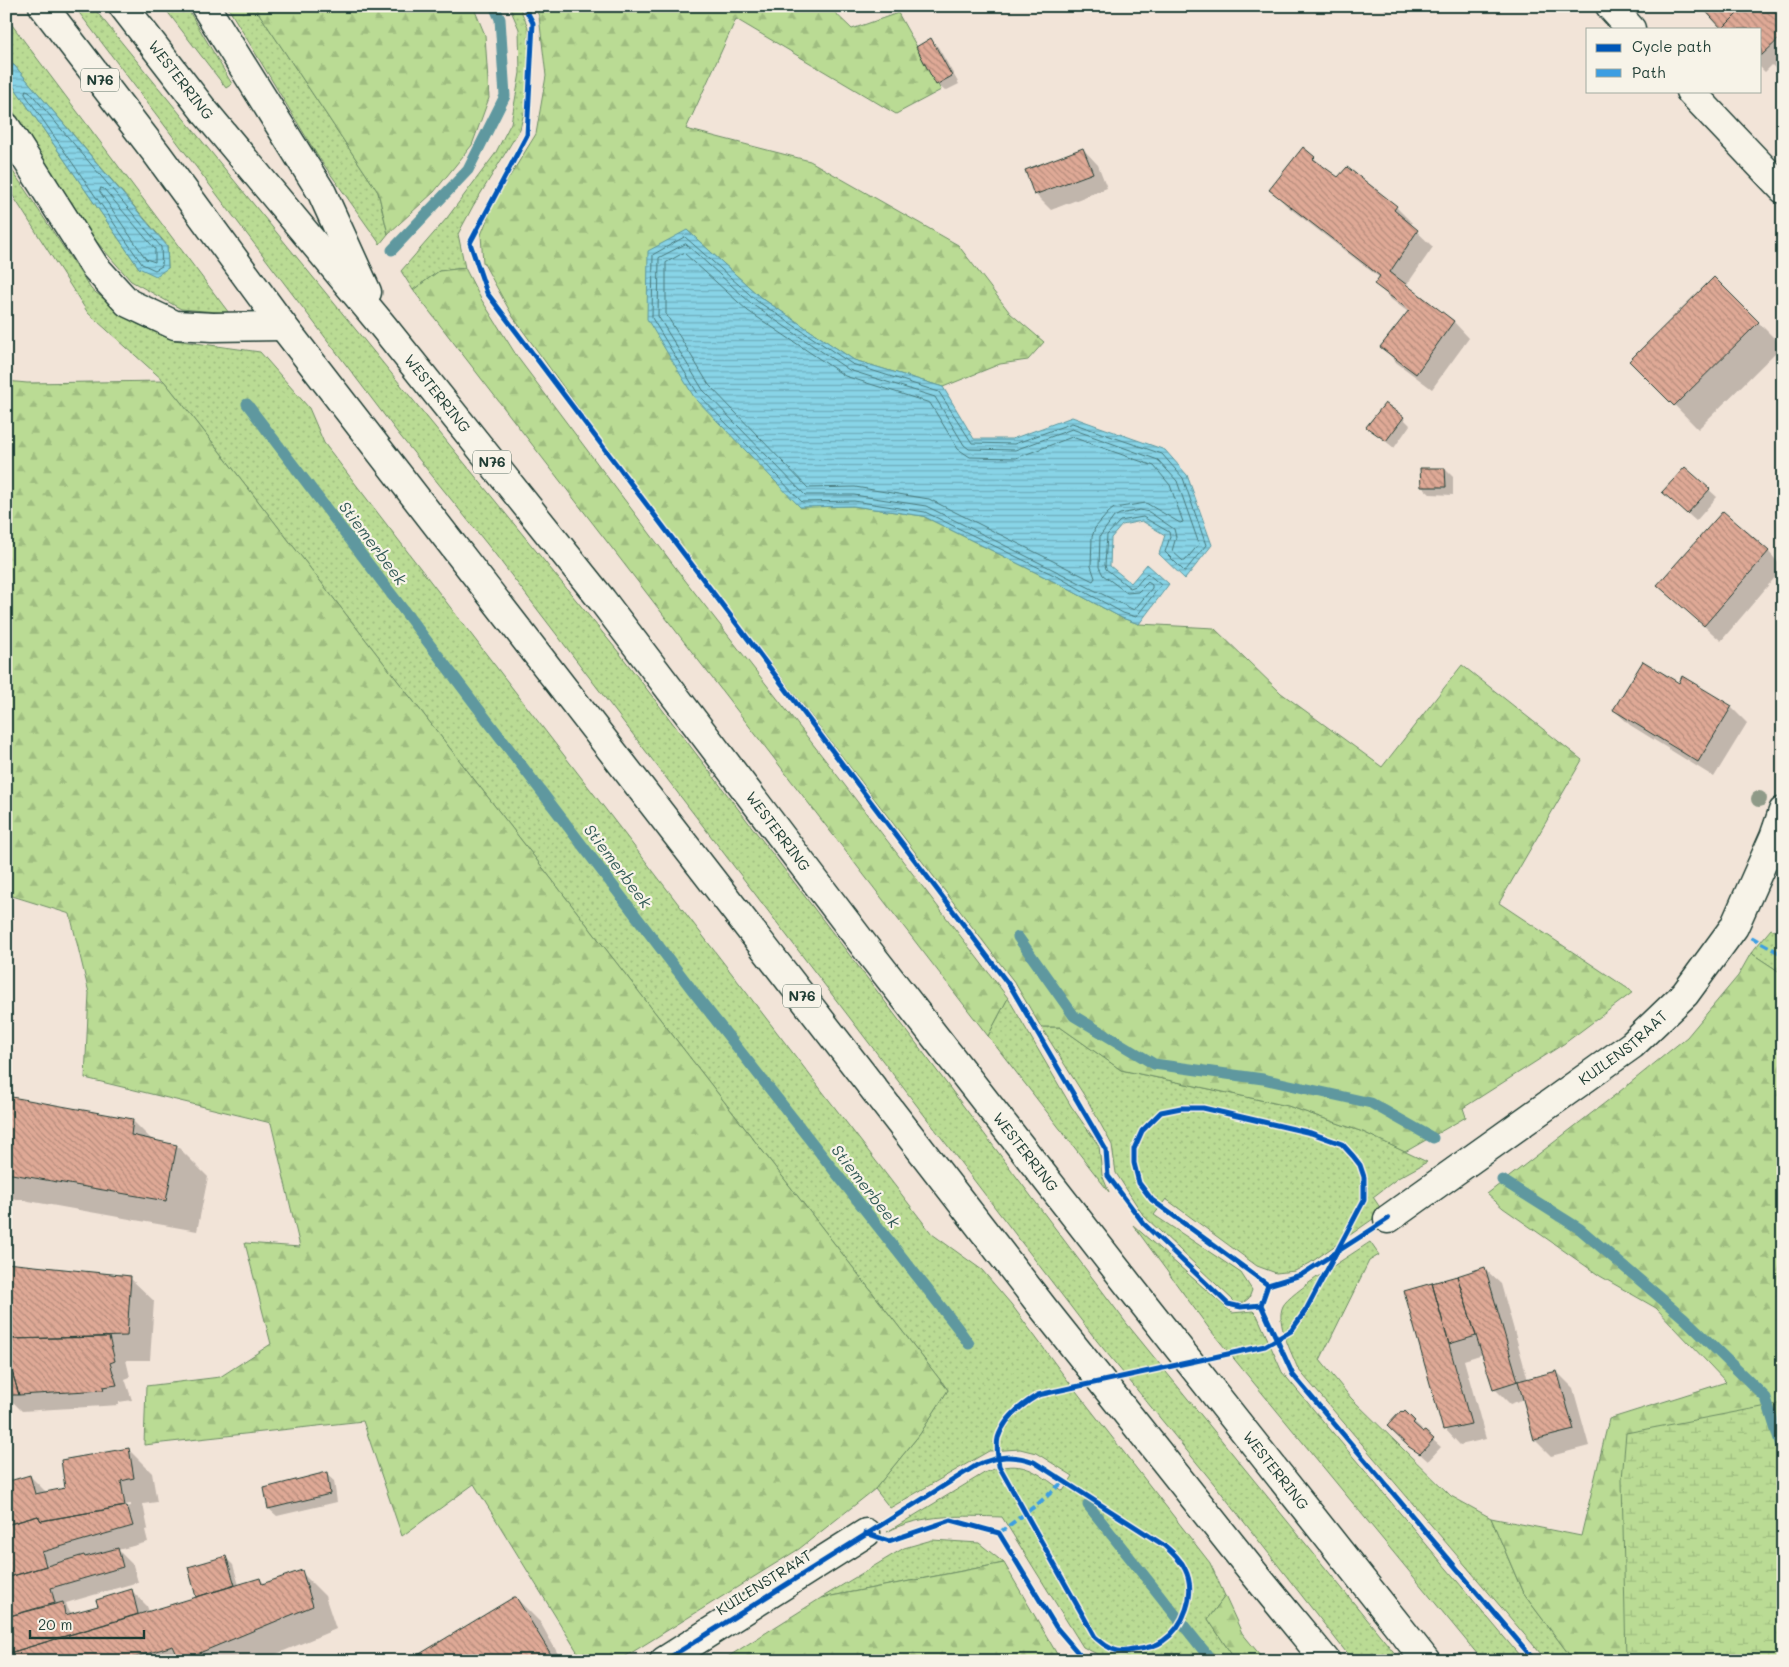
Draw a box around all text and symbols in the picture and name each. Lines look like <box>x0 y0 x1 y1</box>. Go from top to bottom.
legend <box>1586 28 1762 92</box>
street label: WESTERRING <box>144 36 218 124</box>
text: Cycle path <box>1632 36 1711 56</box>
text: Path <box>1632 62 1666 82</box>
road number: N76 <box>81 68 119 92</box>
street label: WESTERRING <box>400 350 475 437</box>
road number: N76 <box>473 451 511 474</box>
water label: Stiemerbeek <box>335 496 412 589</box>
street label: WESTERRING <box>742 787 815 875</box>
water label: Stiemerbeek <box>580 819 657 912</box>
road number: N76 <box>783 984 821 1008</box>
street label: KUILENSTRAAT <box>1574 1005 1671 1089</box>
street label: WESTERRING <box>989 1108 1063 1195</box>
water label: Stiemerbeek <box>827 1140 906 1232</box>
street label: WESTERRING <box>1239 1427 1314 1514</box>
street label: KUILENSTRAAT <box>712 1545 815 1619</box>
scale bar <box>30 1607 144 1639</box>
text: 20 m <box>38 1614 72 1634</box>

